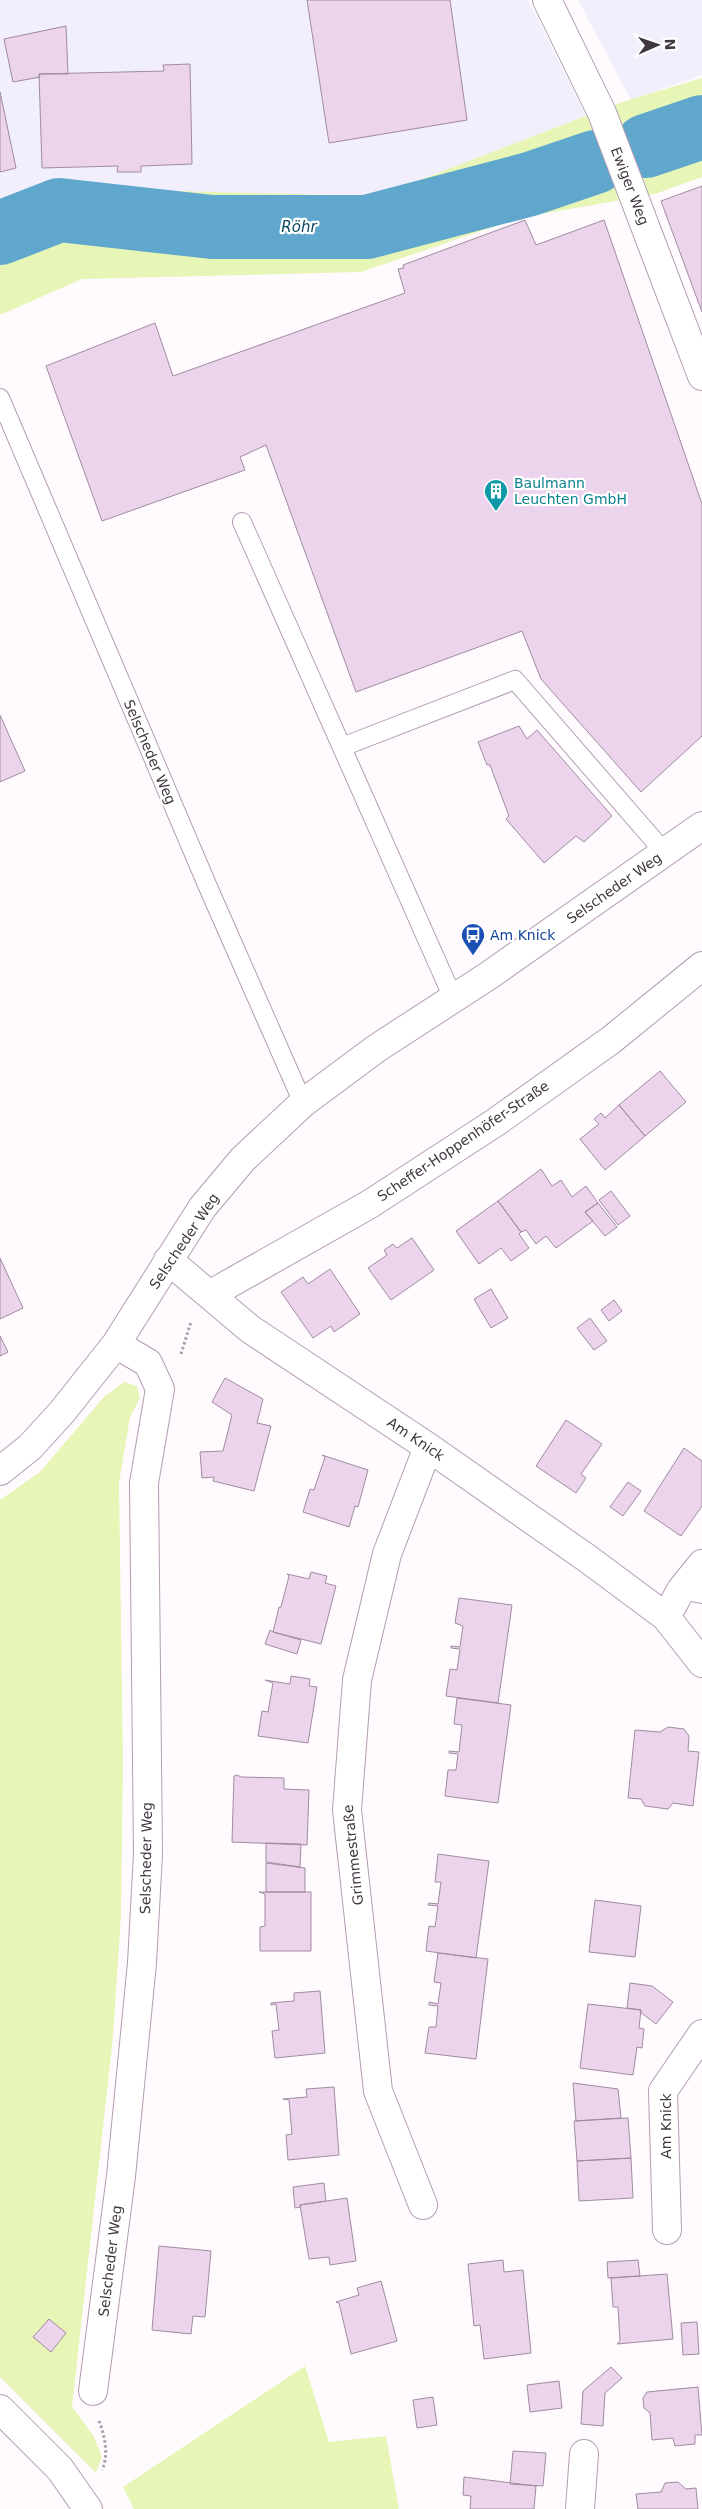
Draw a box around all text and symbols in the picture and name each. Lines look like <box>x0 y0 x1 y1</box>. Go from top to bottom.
north arrow <box>632 20 682 70</box>
text: N <box>662 38 678 51</box>
street label: Ewiger Weg <box>608 145 652 227</box>
water label: Röhr <box>281 218 317 236</box>
place label: Baulmann Leuchten GmbH <box>514 475 627 507</box>
building icon: Baulmann Leuchten GmbH <box>483 478 509 512</box>
street label: Selscheder Weg <box>121 697 179 807</box>
street label: Selscheder Weg <box>563 849 665 927</box>
bus stop icon: Am Knick <box>460 922 486 956</box>
place label: Am Knick <box>490 927 556 943</box>
street label: Scheffer-Hoppenhöfer-Straße <box>374 1077 552 1205</box>
street label: Selscheder Weg <box>146 1190 222 1292</box>
street label: Am Knick <box>384 1414 448 1464</box>
street label: Selscheder Weg <box>137 1802 155 1914</box>
street label: Grimmestraße <box>340 1804 366 1906</box>
street label: Am Knick <box>658 2092 674 2159</box>
street label: Selscheder Weg <box>95 2204 125 2318</box>

